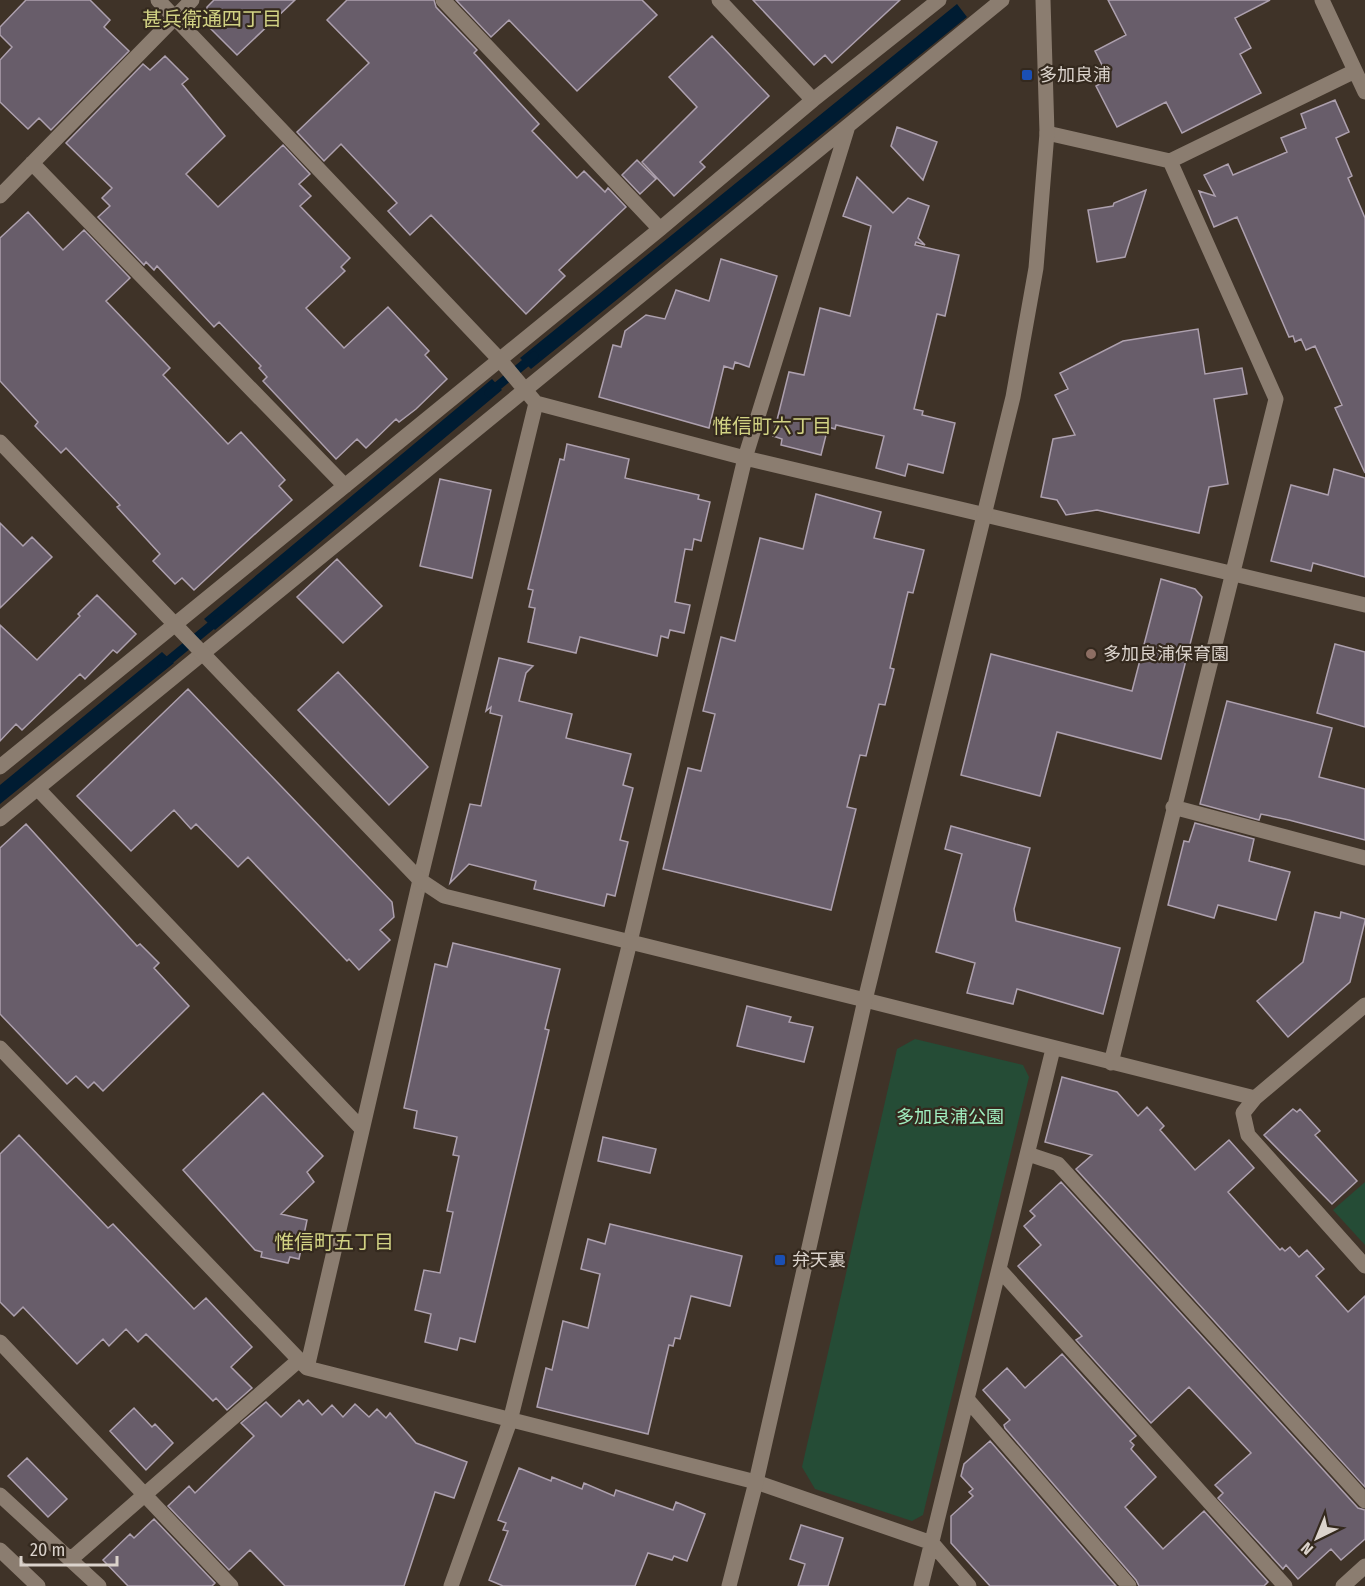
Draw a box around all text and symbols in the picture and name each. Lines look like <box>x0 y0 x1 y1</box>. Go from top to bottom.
district label: 甚兵衛通四丁目 <box>142 7 282 31</box>
place label: 多加良浦 <box>1039 64 1111 86</box>
marker: 多加良浦 <box>1020 68 1034 82</box>
district label: 惟信町六丁目 <box>712 414 832 438</box>
place label: 多加良浦保育園 <box>1103 643 1229 665</box>
marker: 多加良浦保育園 <box>1084 647 1098 661</box>
park label: 多加良浦公園 <box>896 1106 1004 1128</box>
district label: 惟信町五丁目 <box>274 1230 394 1254</box>
place label: 弁天裏 <box>792 1249 846 1271</box>
marker: 弁天裏 <box>773 1253 787 1267</box>
north arrow <box>1287 1508 1347 1568</box>
scale bar <box>21 1529 117 1567</box>
text: N <box>1297 1538 1317 1559</box>
text: 20 m <box>30 1539 65 1561</box>

